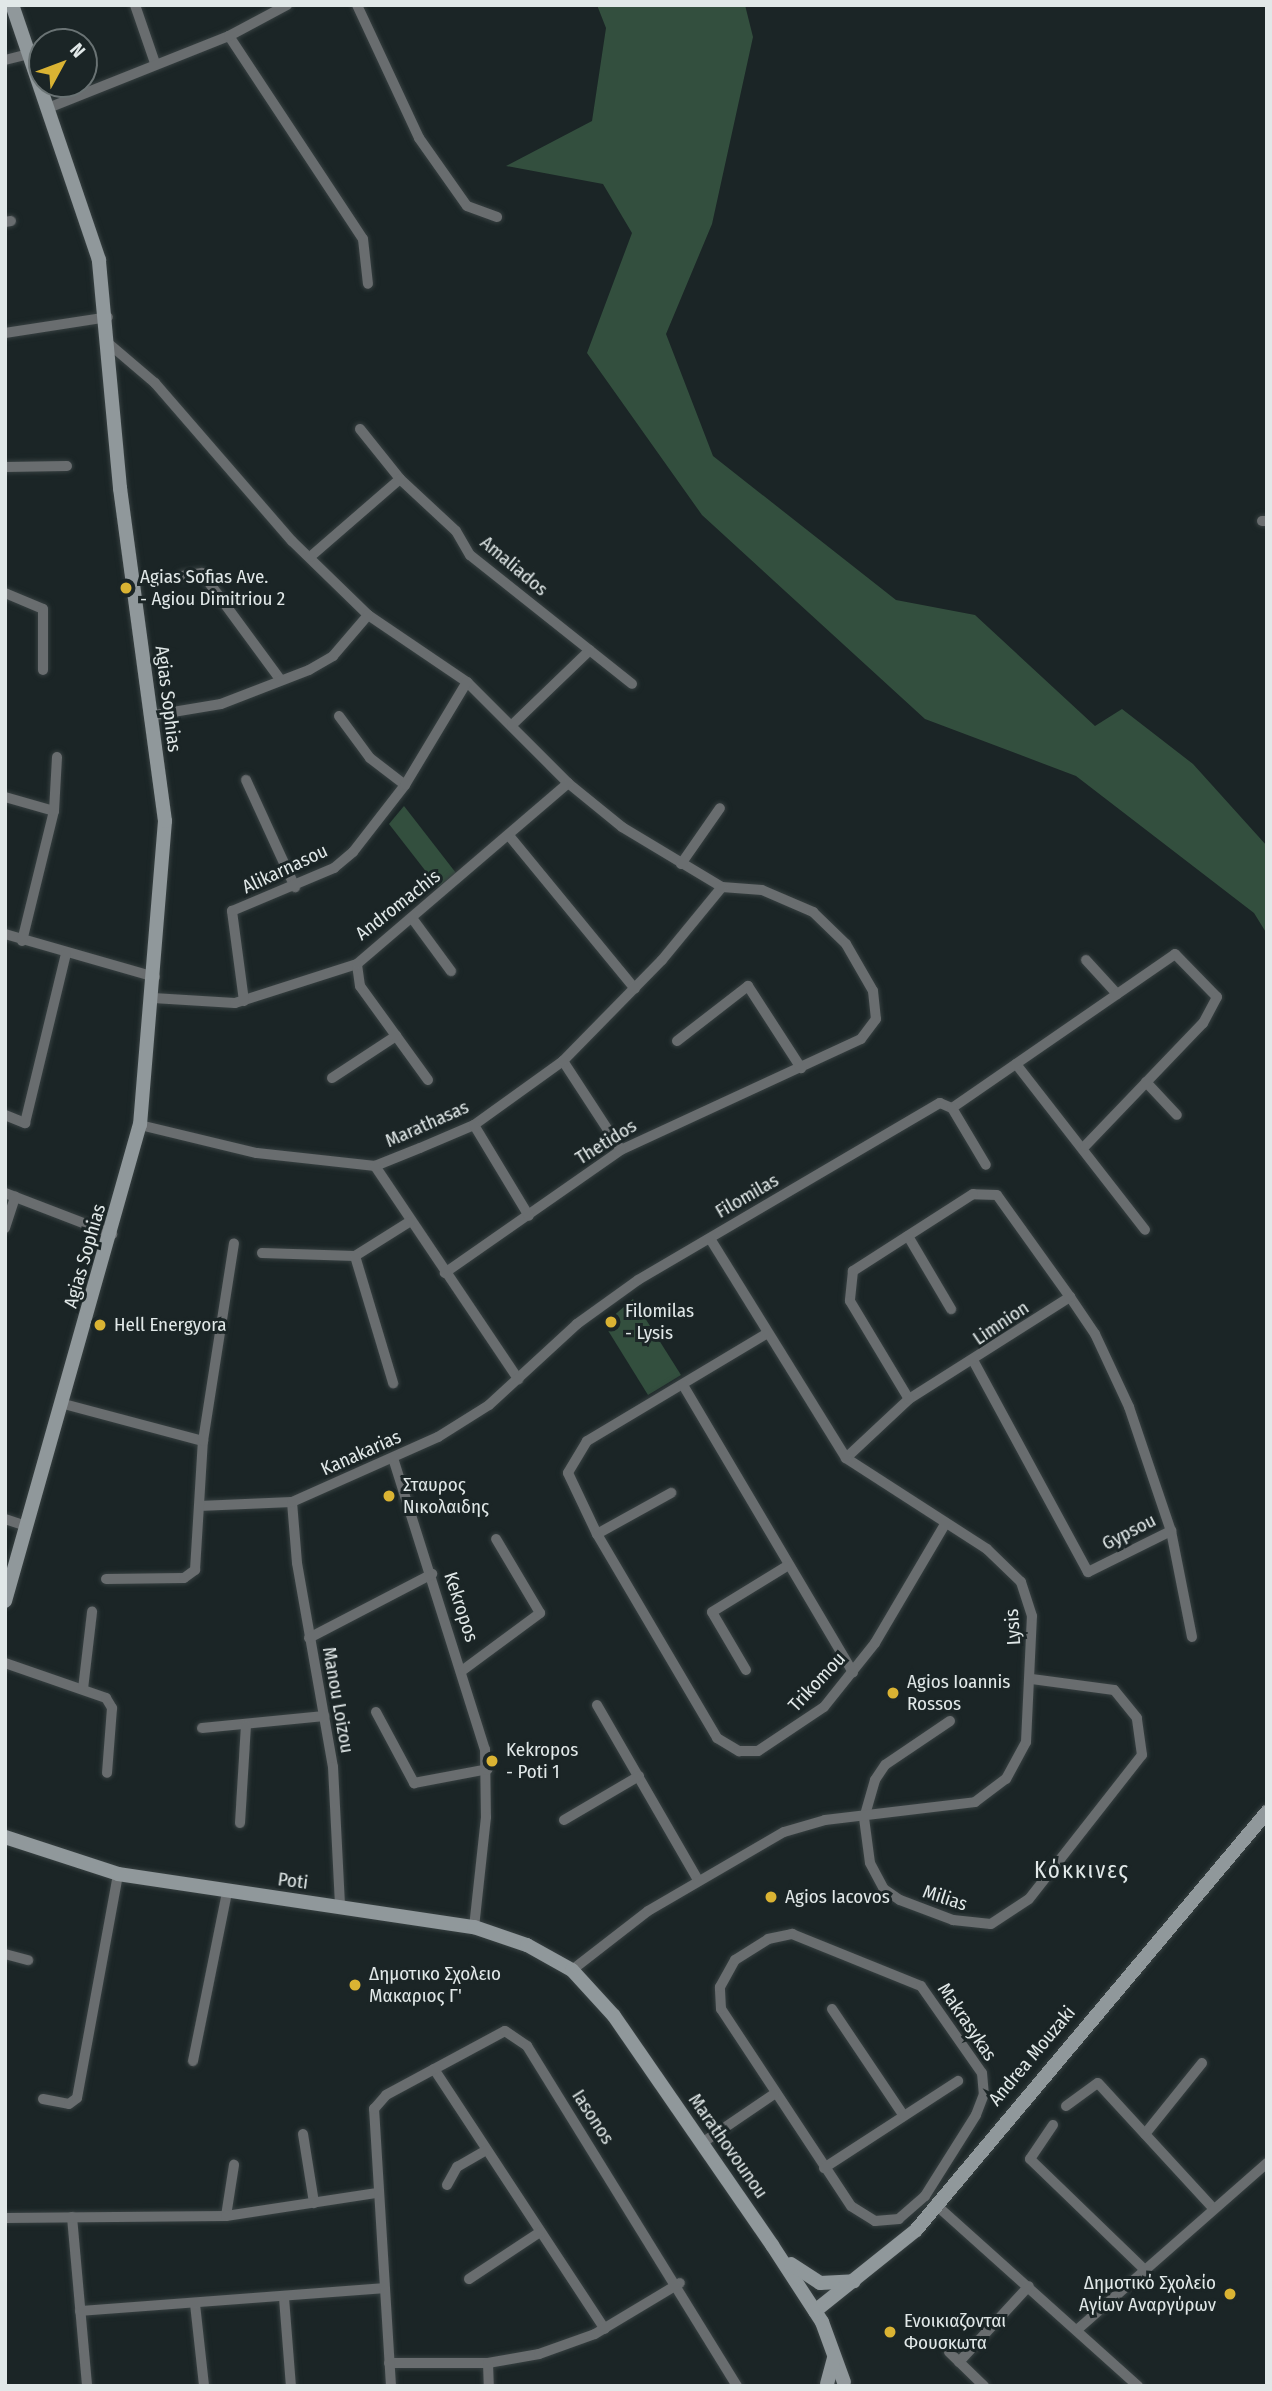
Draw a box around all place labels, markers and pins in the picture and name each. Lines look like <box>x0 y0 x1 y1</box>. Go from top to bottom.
place label: Agias Sofias Ave. - Agiou Dimitriou 2 <box>140 566 285 610</box>
marker: Agias Sofias Ave. - Agiou Dimitriou 2 <box>118 580 134 596</box>
place label: Filomilas - Lysis <box>625 1300 694 1344</box>
place label: Hell Energyora <box>114 1314 227 1336</box>
marker: Filomilas - Lysis <box>603 1314 619 1330</box>
marker: Hell Energyora <box>92 1317 108 1333</box>
place label: Σταυρος Νικολαιδης <box>403 1474 489 1518</box>
marker: Σταυρος Νικολαιδης <box>381 1488 397 1504</box>
place label: Agios Ioannis Rossos <box>907 1671 1010 1715</box>
marker: Agios Ioannis Rossos <box>885 1685 901 1701</box>
place label: Kekropos - Poti 1 <box>506 1739 578 1783</box>
marker: Kekropos - Poti 1 <box>484 1753 500 1769</box>
place label: Agios Iacovos <box>785 1886 890 1908</box>
marker: Agios Iacovos <box>763 1889 779 1905</box>
place label: Δημοτικο Σχολειο Μακαριος Γ' <box>369 1963 501 2007</box>
marker: Δημοτικο Σχολειο Μακαριος Γ' <box>347 1977 363 1993</box>
place label: Δημοτικό Σχολείο Αγίων Αναργύρων <box>1079 2272 1216 2316</box>
marker: Δημοτικό Σχολείο Αγίων Αναργύρων <box>1222 2286 1238 2302</box>
place label: Ενοικιαζονται Φουσκωτα <box>904 2310 1006 2354</box>
marker: Ενοικιαζονται Φουσκωτα <box>882 2324 898 2340</box>

